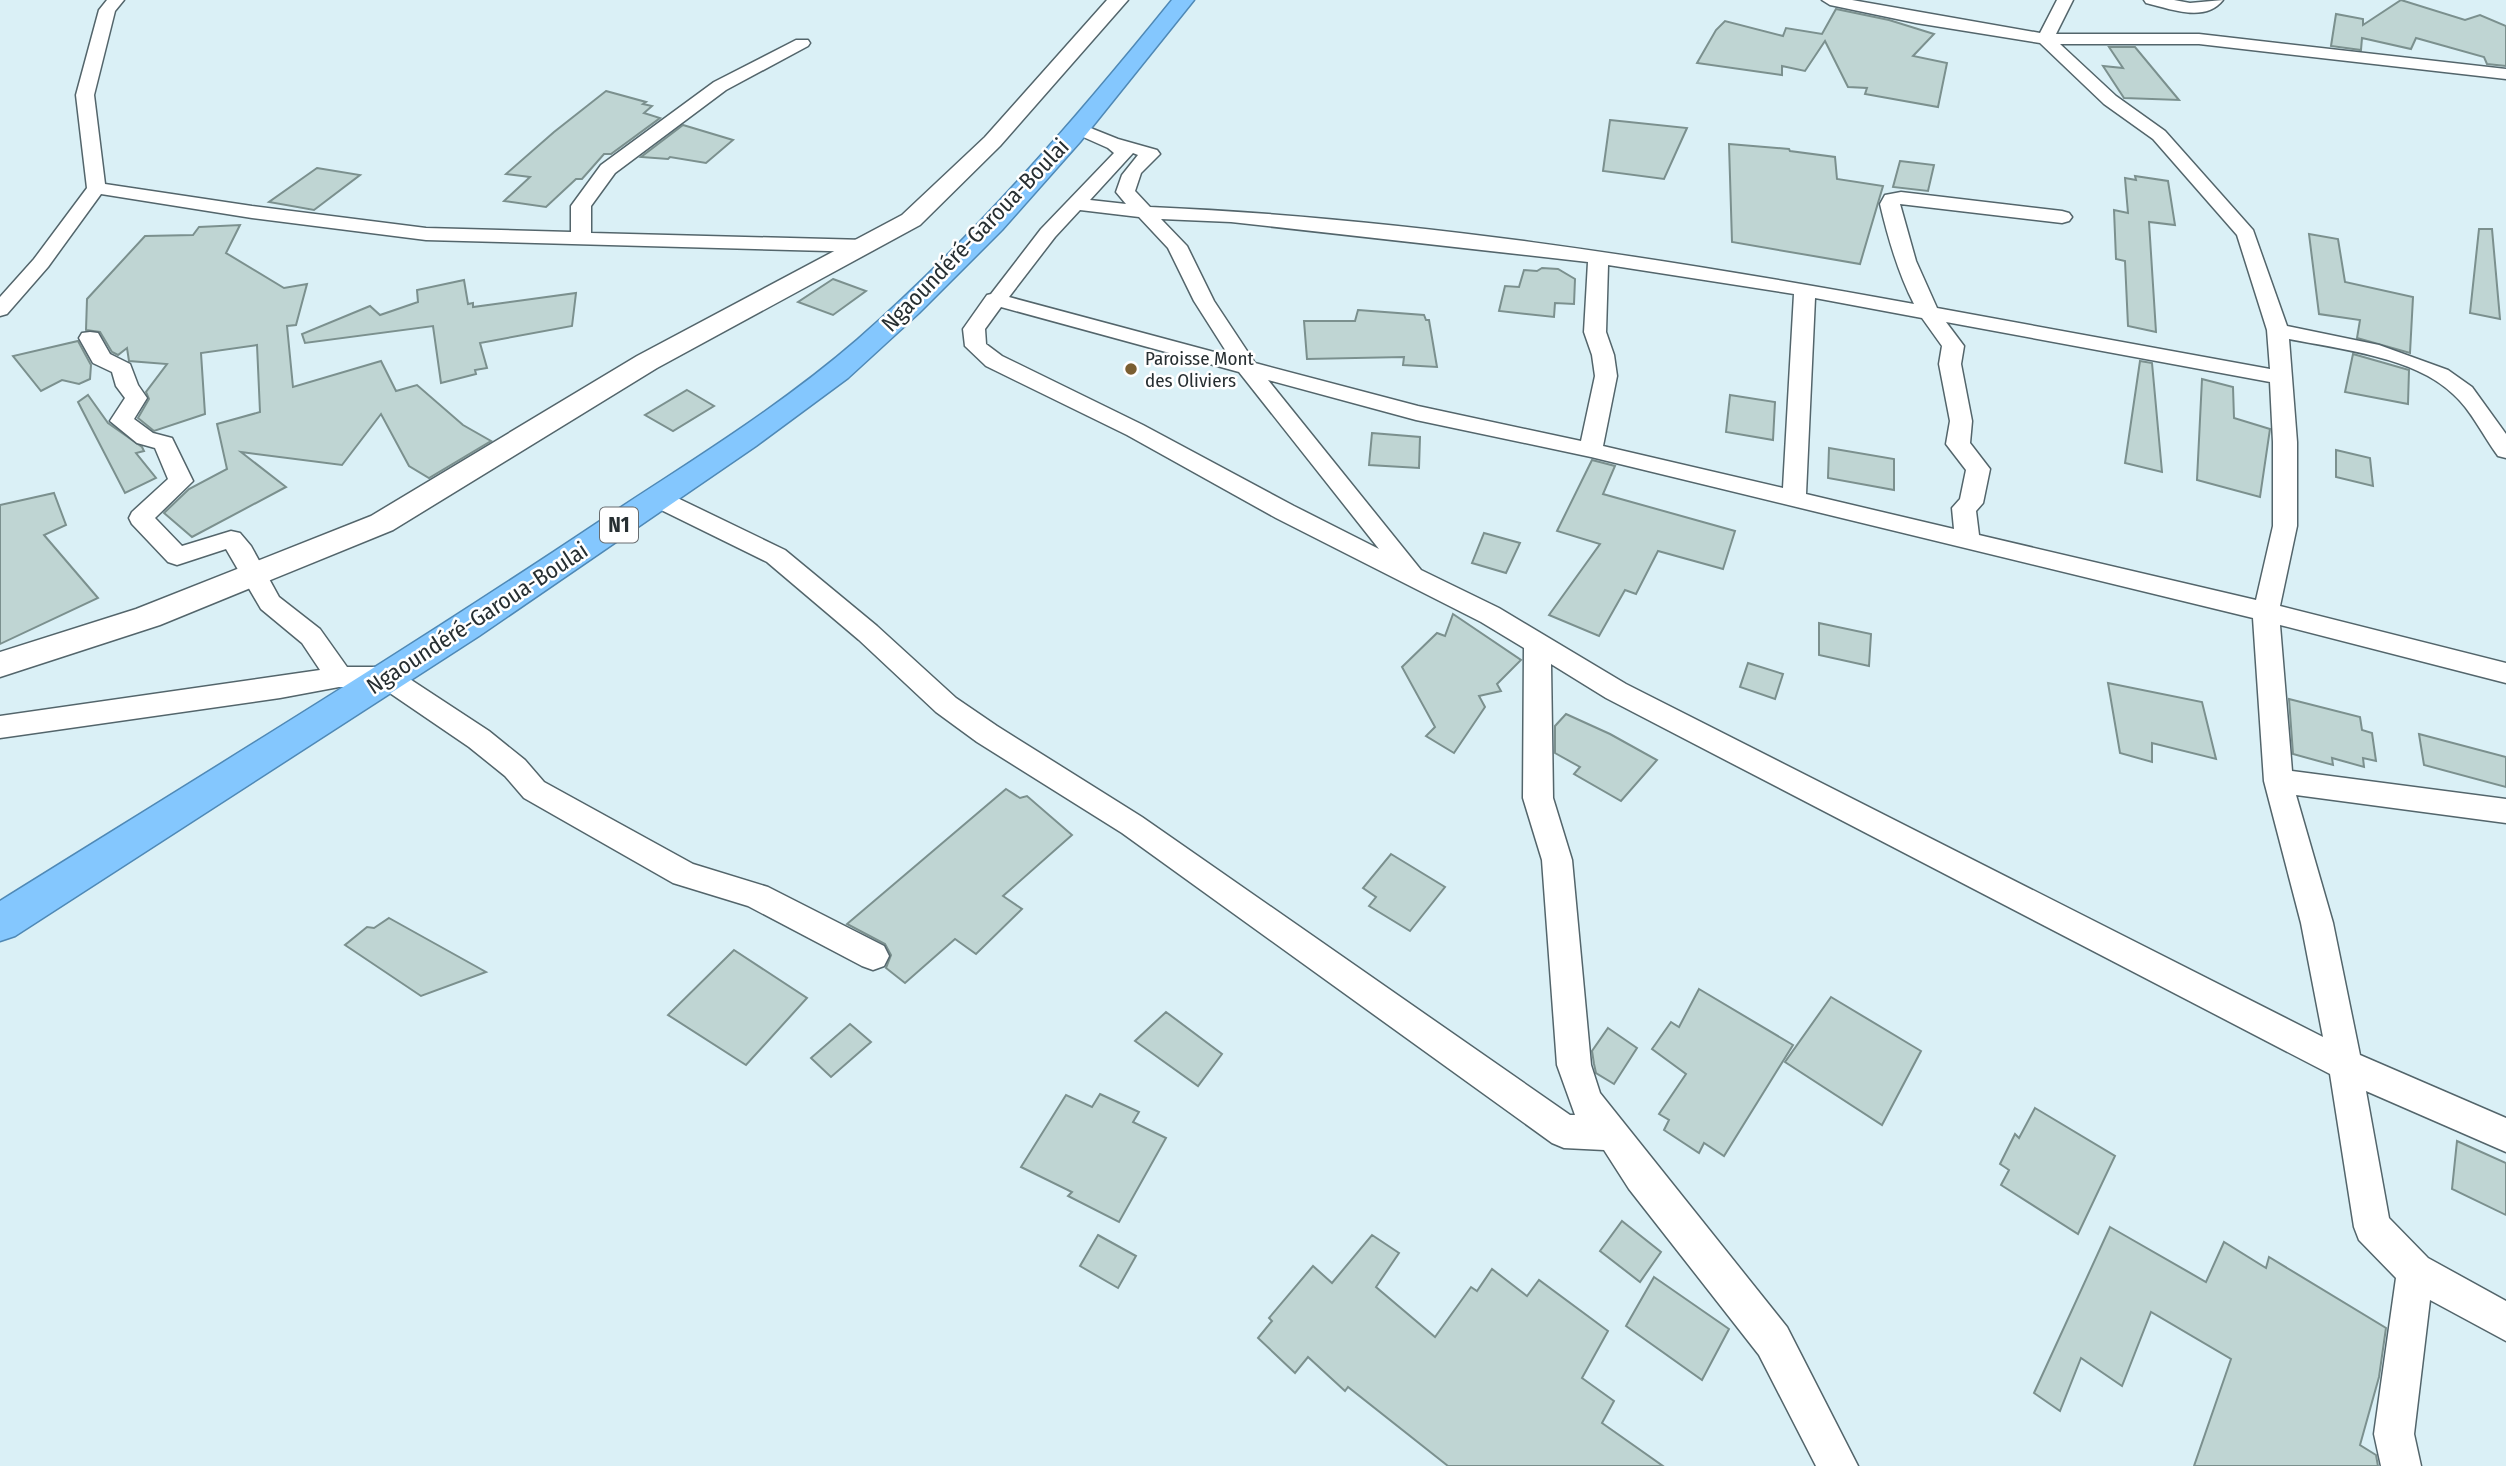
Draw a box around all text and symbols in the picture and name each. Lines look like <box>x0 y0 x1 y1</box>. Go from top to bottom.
street label: Ngaoundéré-Garoua-Boulai <box>875 132 1075 338</box>
place label: Paroisse Mont des Oliviers <box>1145 347 1255 392</box>
marker: Paroisse Mont des Oliviers <box>1123 361 1139 377</box>
road number: N1 <box>600 508 638 542</box>
street label: Ngaoundéré-Garoua-Boulai <box>361 536 593 700</box>

